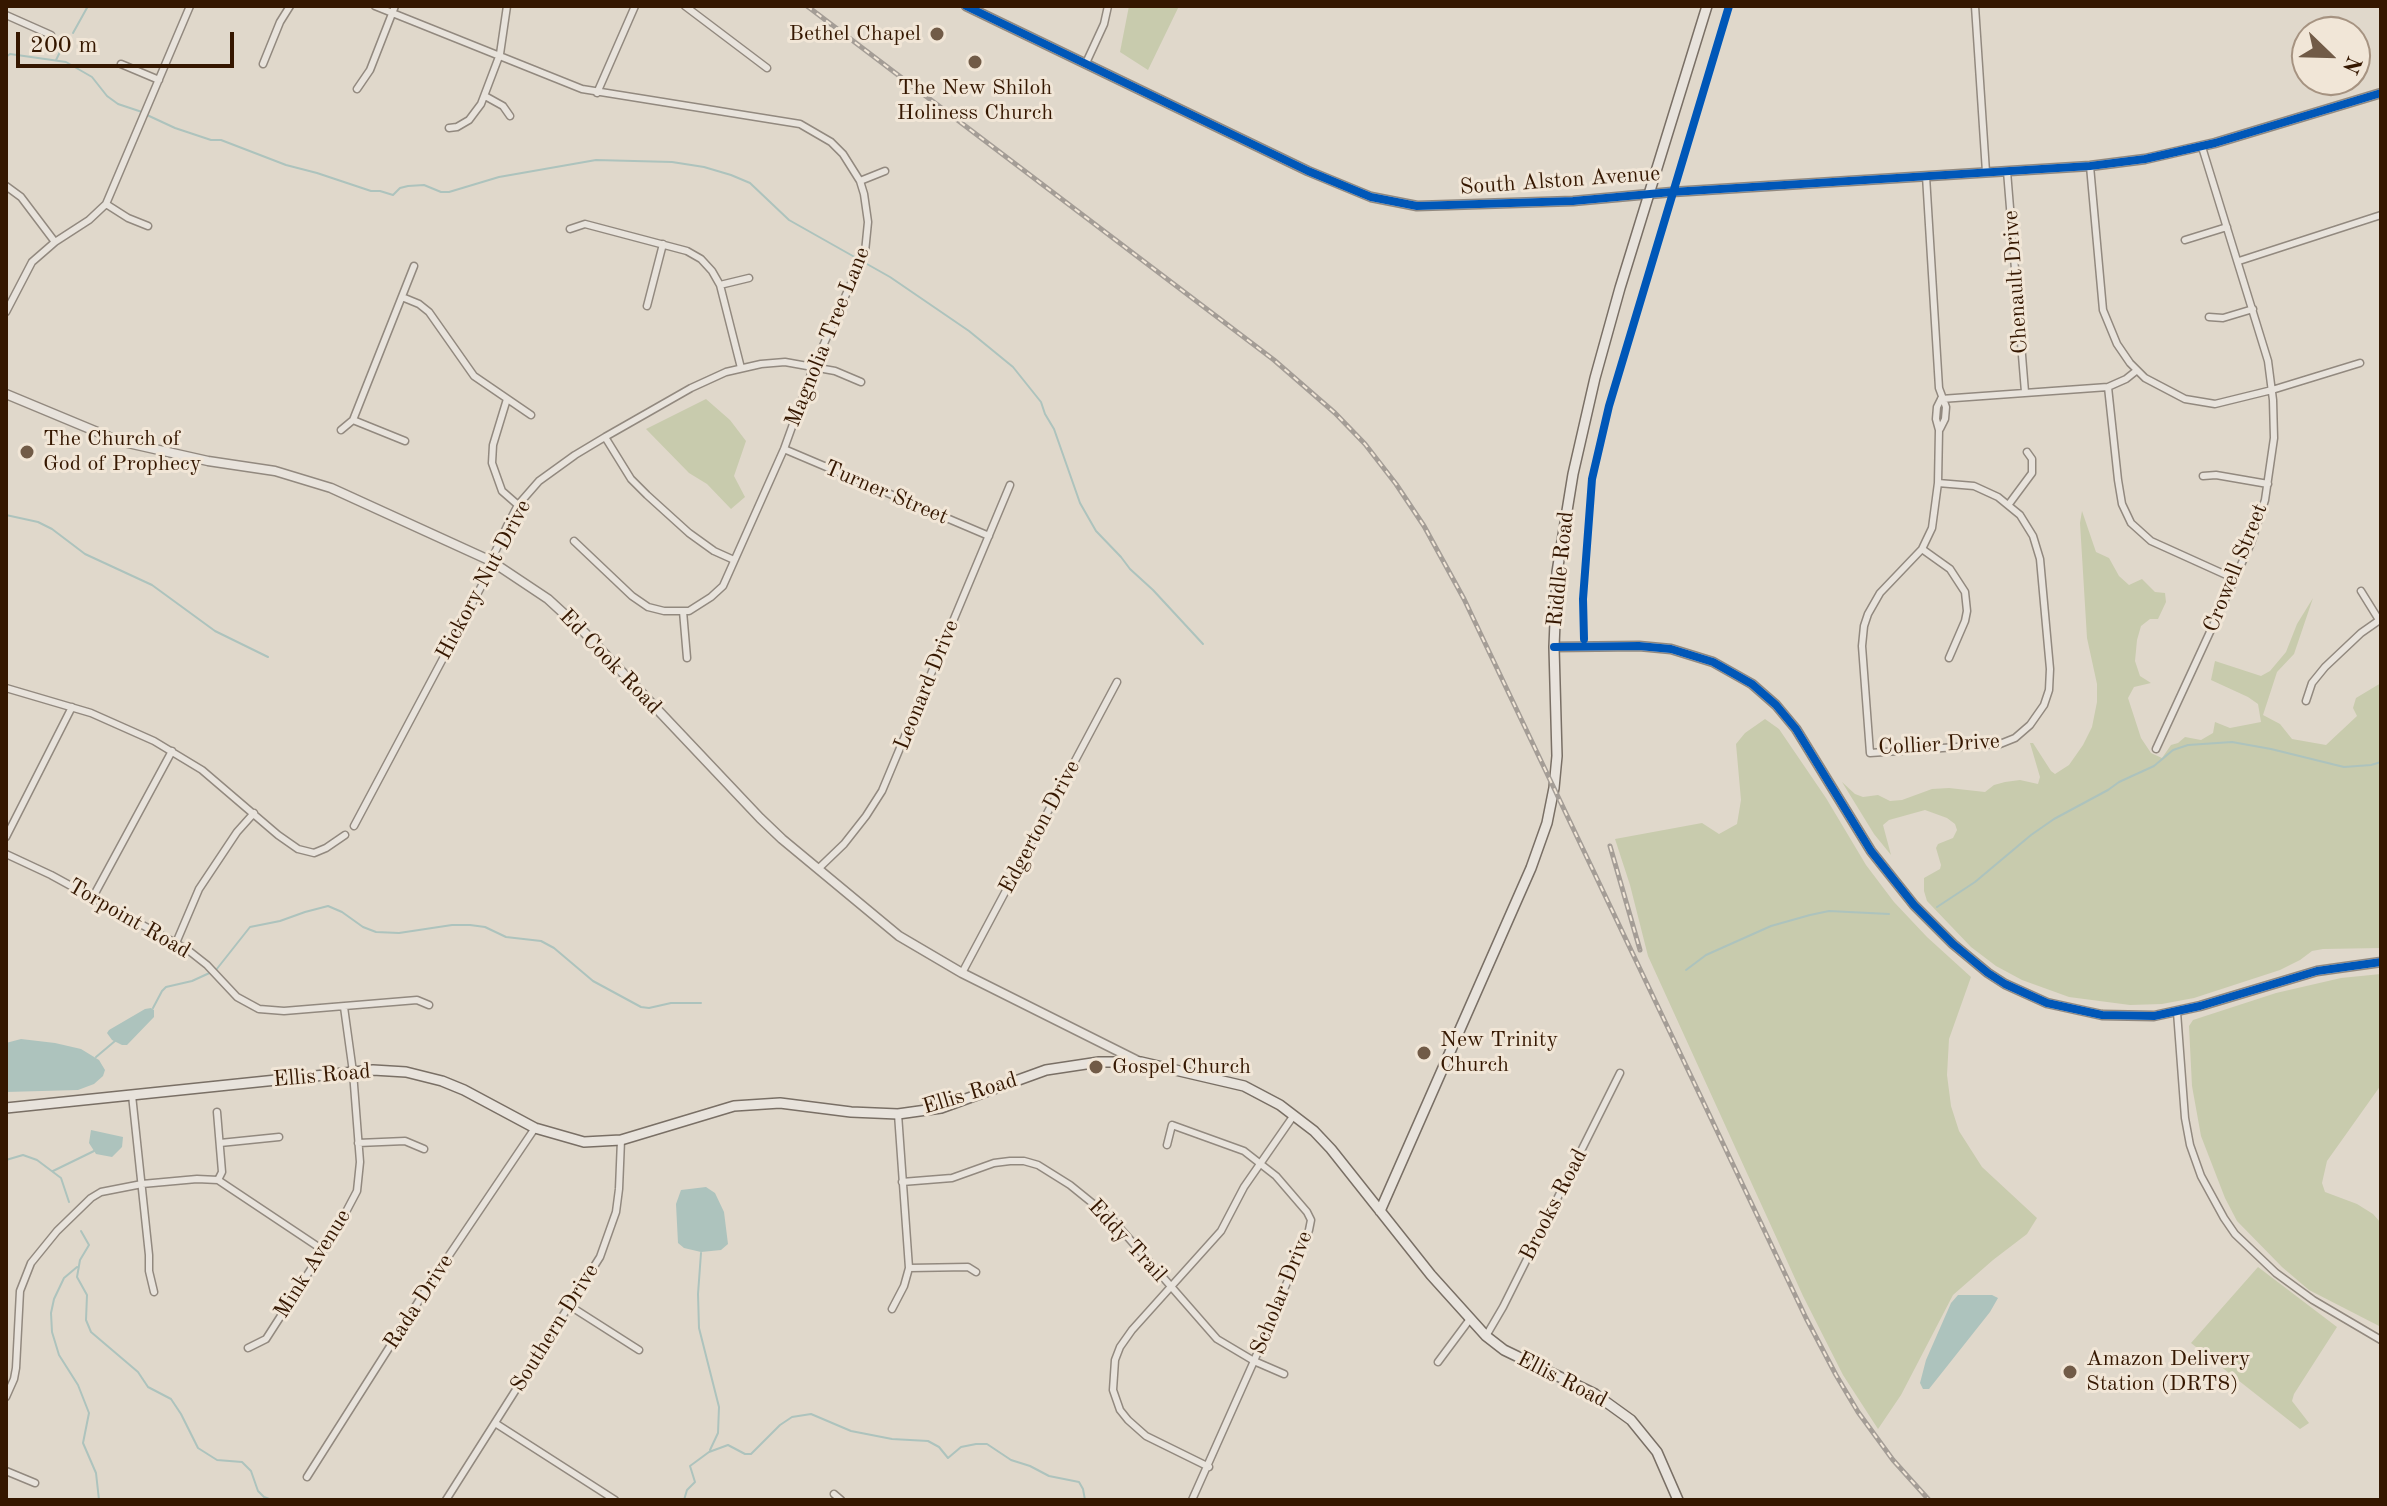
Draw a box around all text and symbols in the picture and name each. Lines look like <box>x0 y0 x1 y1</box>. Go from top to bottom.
scale bar <box>20 16 238 66</box>
north arrow <box>2291 16 2371 96</box>
place label: Bethel Chapel <box>789 21 921 47</box>
marker: Bethel Chapel <box>928 25 946 43</box>
text: 200 m <box>30 34 98 58</box>
marker: The New Shiloh Holiness Church <box>966 53 984 71</box>
text: N <box>2338 53 2365 77</box>
place label: The New Shiloh Holiness Church <box>897 75 1053 126</box>
street label: South Alston Avenue <box>1459 161 1661 201</box>
street label: Chenault Drive <box>1998 209 2034 355</box>
street label: Magnolia Tree Lane <box>780 243 876 431</box>
place label: The Church of God of Prophecy <box>43 426 201 478</box>
marker: The Church of God of Prophecy <box>18 443 36 461</box>
street label: Turner Street <box>820 455 952 531</box>
street label: Hickory Nut Drive <box>431 495 537 665</box>
street label: Crowell Street <box>2198 500 2274 636</box>
street label: Riddle Road <box>1542 510 1580 628</box>
street label: Ed Cook Road <box>553 604 667 720</box>
street label: Leonard Drive <box>889 616 965 754</box>
street label: Collier Drive <box>1878 729 2000 761</box>
street label: Edgerton Drive <box>994 756 1086 898</box>
street label: Torpoint Road <box>63 873 195 965</box>
place label: New Trinity Church <box>1440 1027 1558 1078</box>
marker: New Trinity Church <box>1415 1044 1433 1062</box>
place label: Gospel Church <box>1112 1054 1251 1080</box>
marker: Gospel Church <box>1087 1058 1105 1076</box>
street label: Ellis Road <box>272 1059 372 1093</box>
street label: Ellis Road <box>919 1067 1021 1121</box>
street label: Brooks Road <box>1515 1145 1593 1265</box>
street label: Eddy Trail <box>1082 1194 1172 1288</box>
street label: Mink Avenue <box>269 1205 357 1323</box>
street label: Scholar Drive <box>1245 1227 1319 1359</box>
street label: Rada Drive <box>379 1250 459 1354</box>
street label: Southern Drive <box>505 1259 605 1397</box>
street label: Ellis Road <box>1512 1346 1612 1414</box>
place label: Amazon Delivery Station (DRT8) <box>2086 1346 2250 1398</box>
marker: Amazon Delivery Station (DRT8) <box>2061 1363 2079 1381</box>

